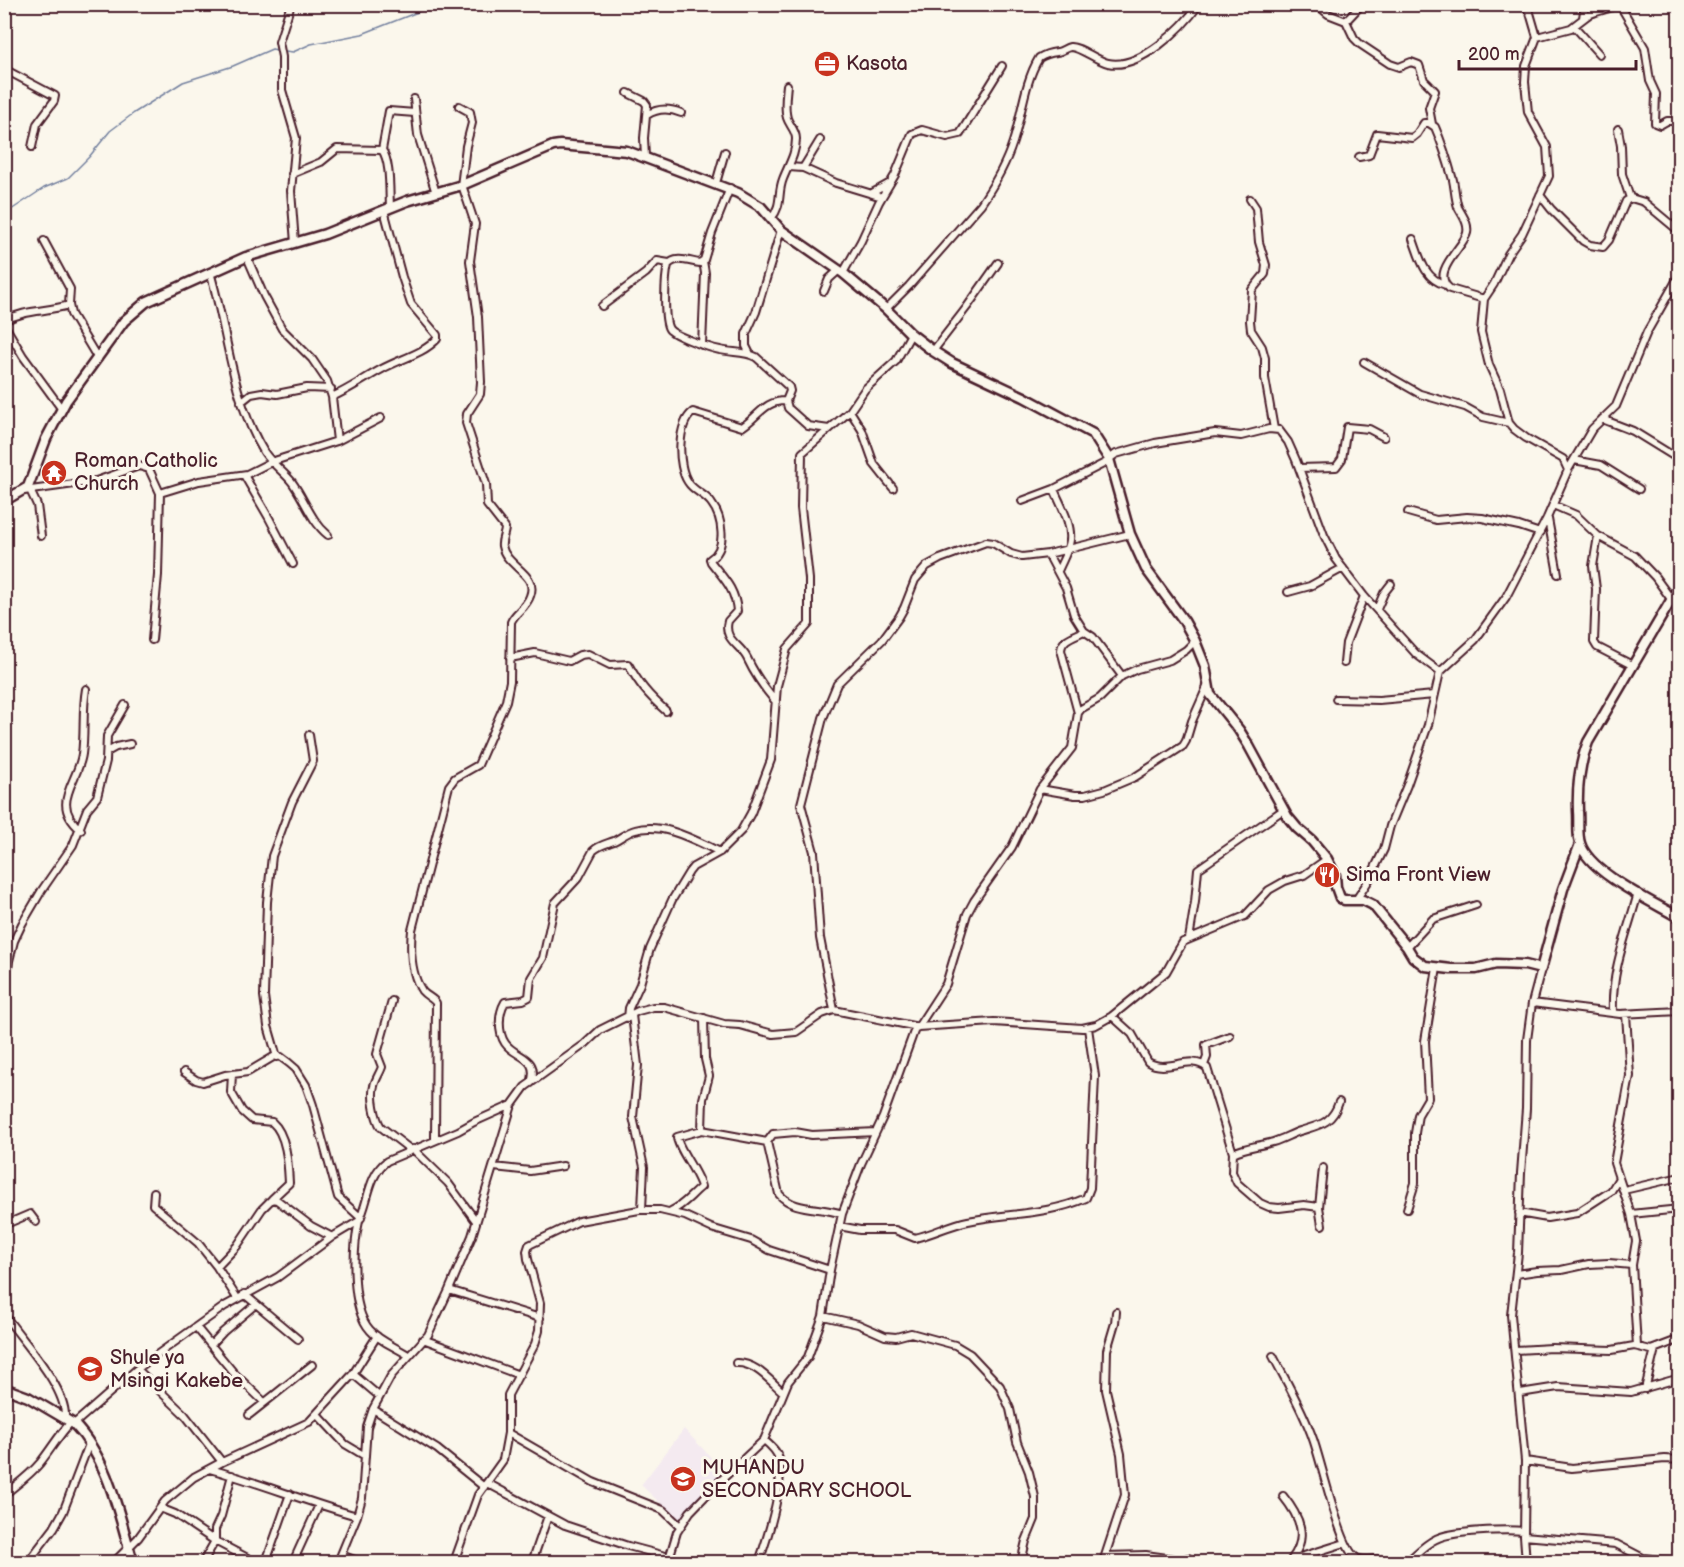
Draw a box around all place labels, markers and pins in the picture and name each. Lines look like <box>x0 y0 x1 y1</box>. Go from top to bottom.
office icon: Kasota <box>812 49 842 79</box>
place label: Kasota <box>846 52 908 76</box>
place label: Roman Catholic Church <box>74 449 218 496</box>
temple icon: Roman Catholic Church <box>39 458 69 488</box>
restaurant icon: Sima Front View <box>1312 860 1342 890</box>
place label: Sima Front View <box>1346 863 1491 887</box>
place label: Shule ya Msingi Kakebe <box>110 1346 243 1393</box>
school or university icon: Shule ya Msingi Kakebe <box>75 1354 105 1384</box>
place label: MUHANDU SECONDARY SCHOOL <box>702 1456 912 1503</box>
school or university icon: MUHANDU SECONDARY SCHOOL <box>668 1464 698 1494</box>

